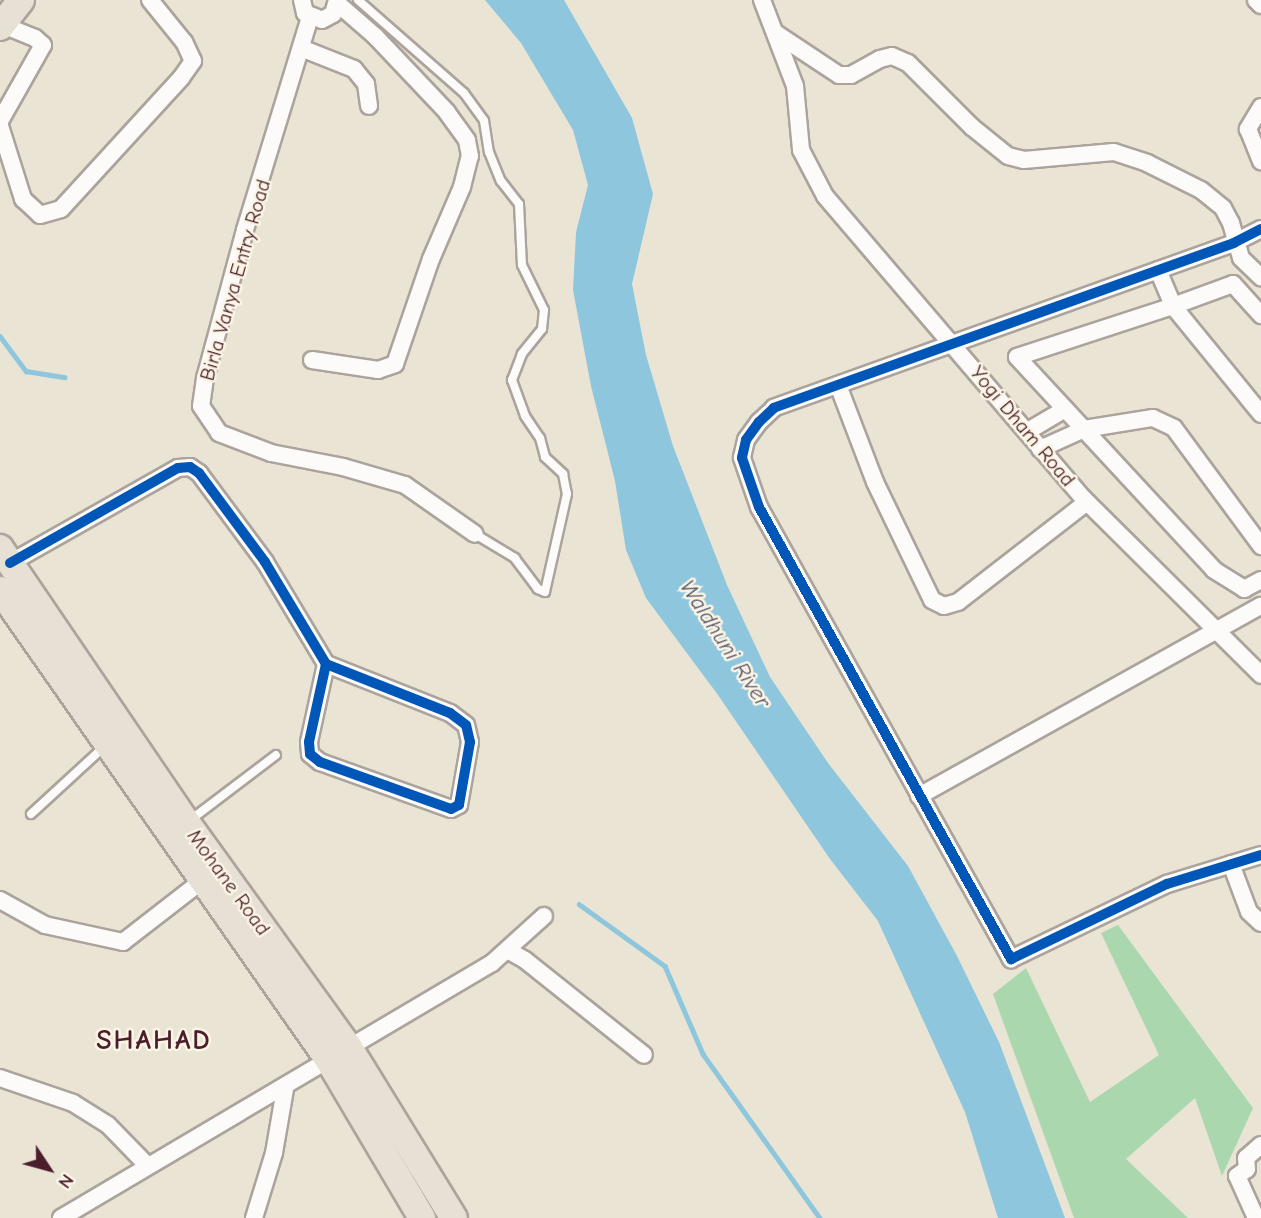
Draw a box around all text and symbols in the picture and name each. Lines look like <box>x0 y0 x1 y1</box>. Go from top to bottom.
street label: Birla Vanya Entry Road <box>194 176 276 384</box>
street label: Yogi Dham Road <box>965 360 1081 492</box>
water label: Waldhuni River <box>673 575 777 713</box>
street label: Mohane Road <box>182 824 276 940</box>
district label: SHAHAD <box>97 1023 211 1057</box>
north arrow <box>14 1134 84 1204</box>
text: N <box>53 1170 79 1193</box>

